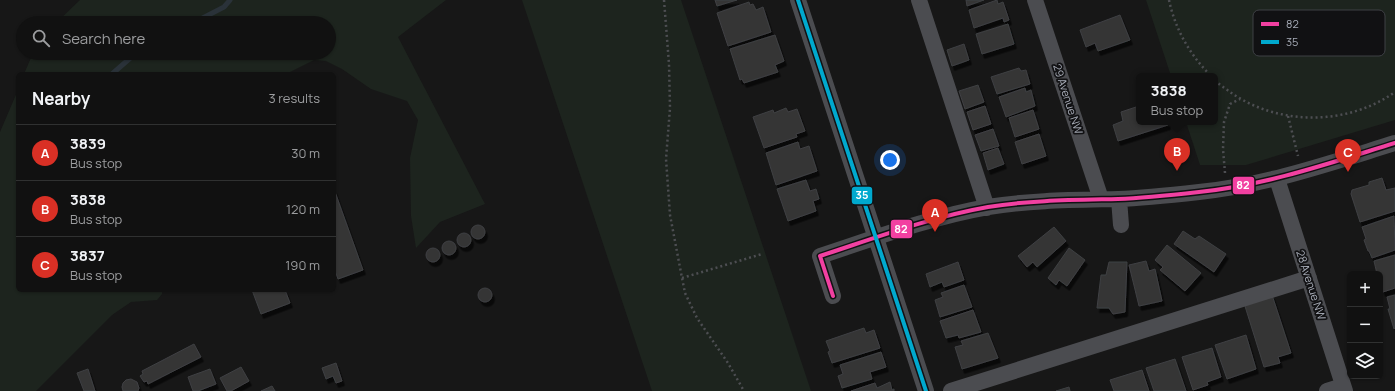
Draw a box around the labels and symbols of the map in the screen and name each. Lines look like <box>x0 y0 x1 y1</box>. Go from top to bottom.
legend <box>1253 10 1385 56</box>
text: 82 <box>1286 16 1299 31</box>
text: 35 <box>1286 34 1298 49</box>
street label: 29 Avenue NW <box>1050 62 1087 137</box>
pin: B <box>1164 138 1190 171</box>
pin: C <box>1335 139 1361 172</box>
your location <box>880 150 900 170</box>
line badge: 82 <box>1232 176 1255 195</box>
text: 82 <box>1236 177 1250 192</box>
line badge: 35 <box>851 186 873 205</box>
text: 35 <box>856 187 868 202</box>
pin: A <box>922 199 948 232</box>
line badge: 82 <box>890 219 913 239</box>
text: 82 <box>894 221 908 236</box>
street label: 28 Avenue NW <box>1293 248 1330 322</box>

